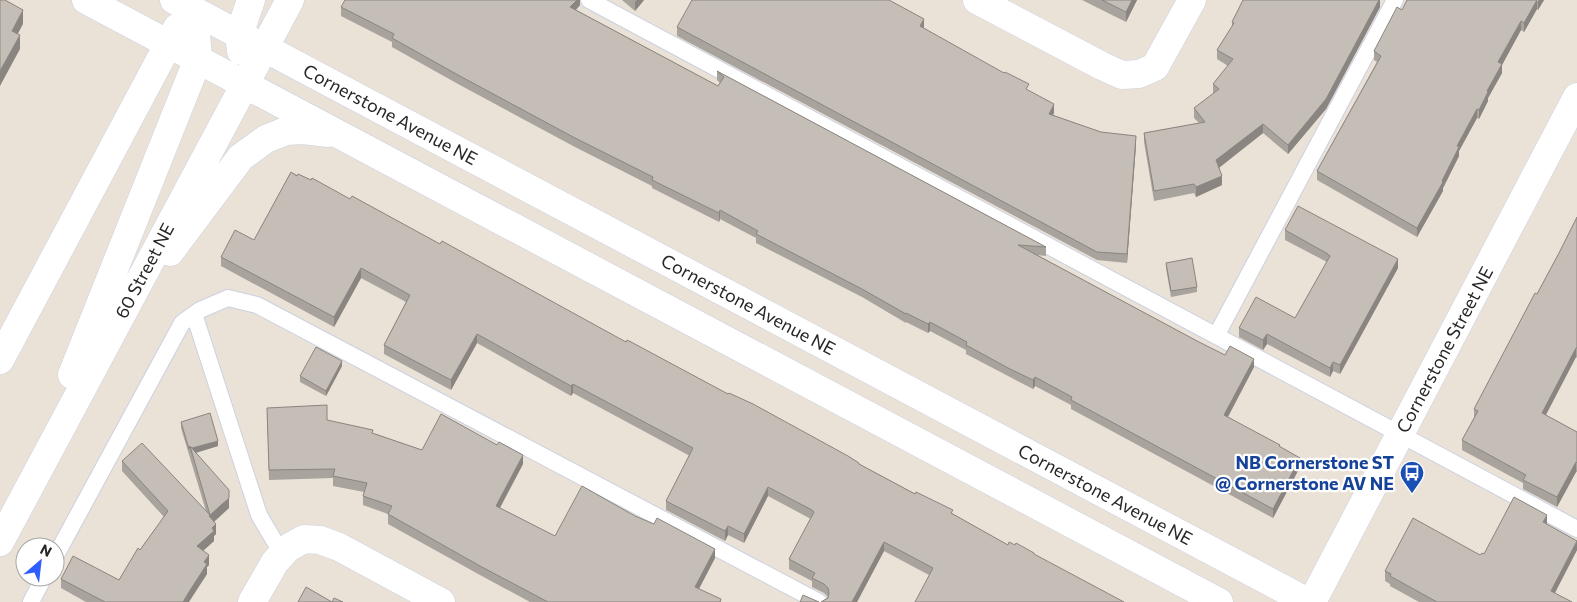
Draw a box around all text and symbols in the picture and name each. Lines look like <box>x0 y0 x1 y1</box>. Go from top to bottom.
street label: Cornerstone Avenue NE <box>300 59 481 169</box>
street label: 60 Street NE <box>110 219 178 322</box>
street label: Cornerstone Avenue NE <box>658 249 839 359</box>
street label: Cornerstone Street NE <box>1391 263 1497 436</box>
street label: Cornerstone Avenue NE <box>1015 439 1196 549</box>
place label: NB Cornerstone ST @ Cornerstone AV NE <box>1215 451 1394 494</box>
bus stop icon: NB Cornerstone ST @ Cornerstone AV NE <box>1399 460 1425 494</box>
north arrow <box>15 537 65 587</box>
text: N <box>38 540 55 560</box>

